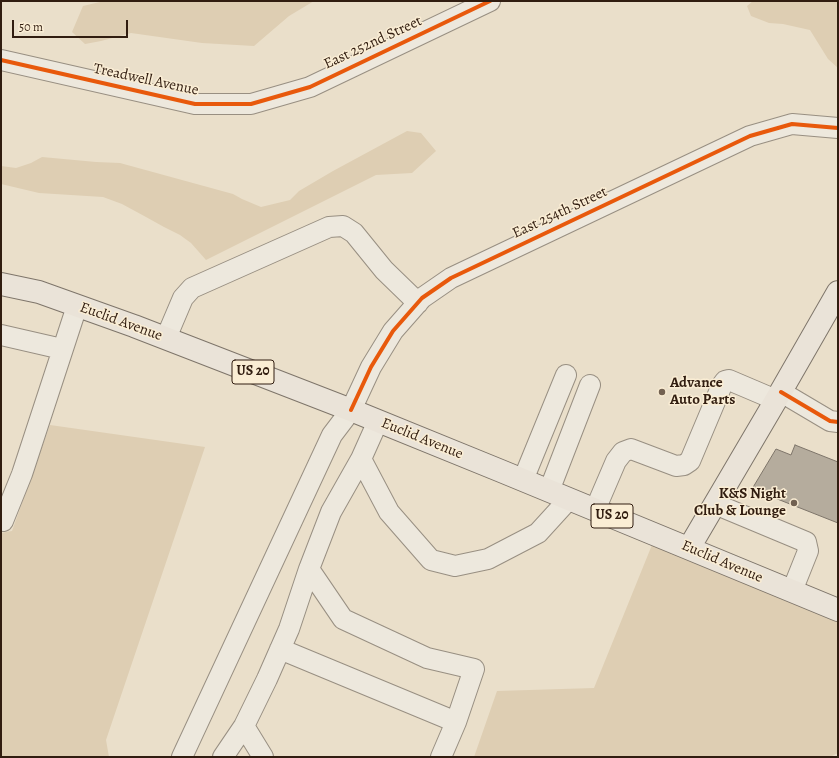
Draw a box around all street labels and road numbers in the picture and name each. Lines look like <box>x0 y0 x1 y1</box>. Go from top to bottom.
street label: East 252nd Street <box>321 12 425 74</box>
street label: Treadwell Avenue <box>92 60 200 100</box>
street label: East 254th Street <box>510 183 610 243</box>
street label: Euclid Avenue <box>77 299 165 345</box>
road number: US 20 <box>232 360 274 384</box>
street label: Euclid Avenue <box>378 414 466 464</box>
road number: US 20 <box>591 504 633 528</box>
street label: Euclid Avenue <box>679 537 765 587</box>

